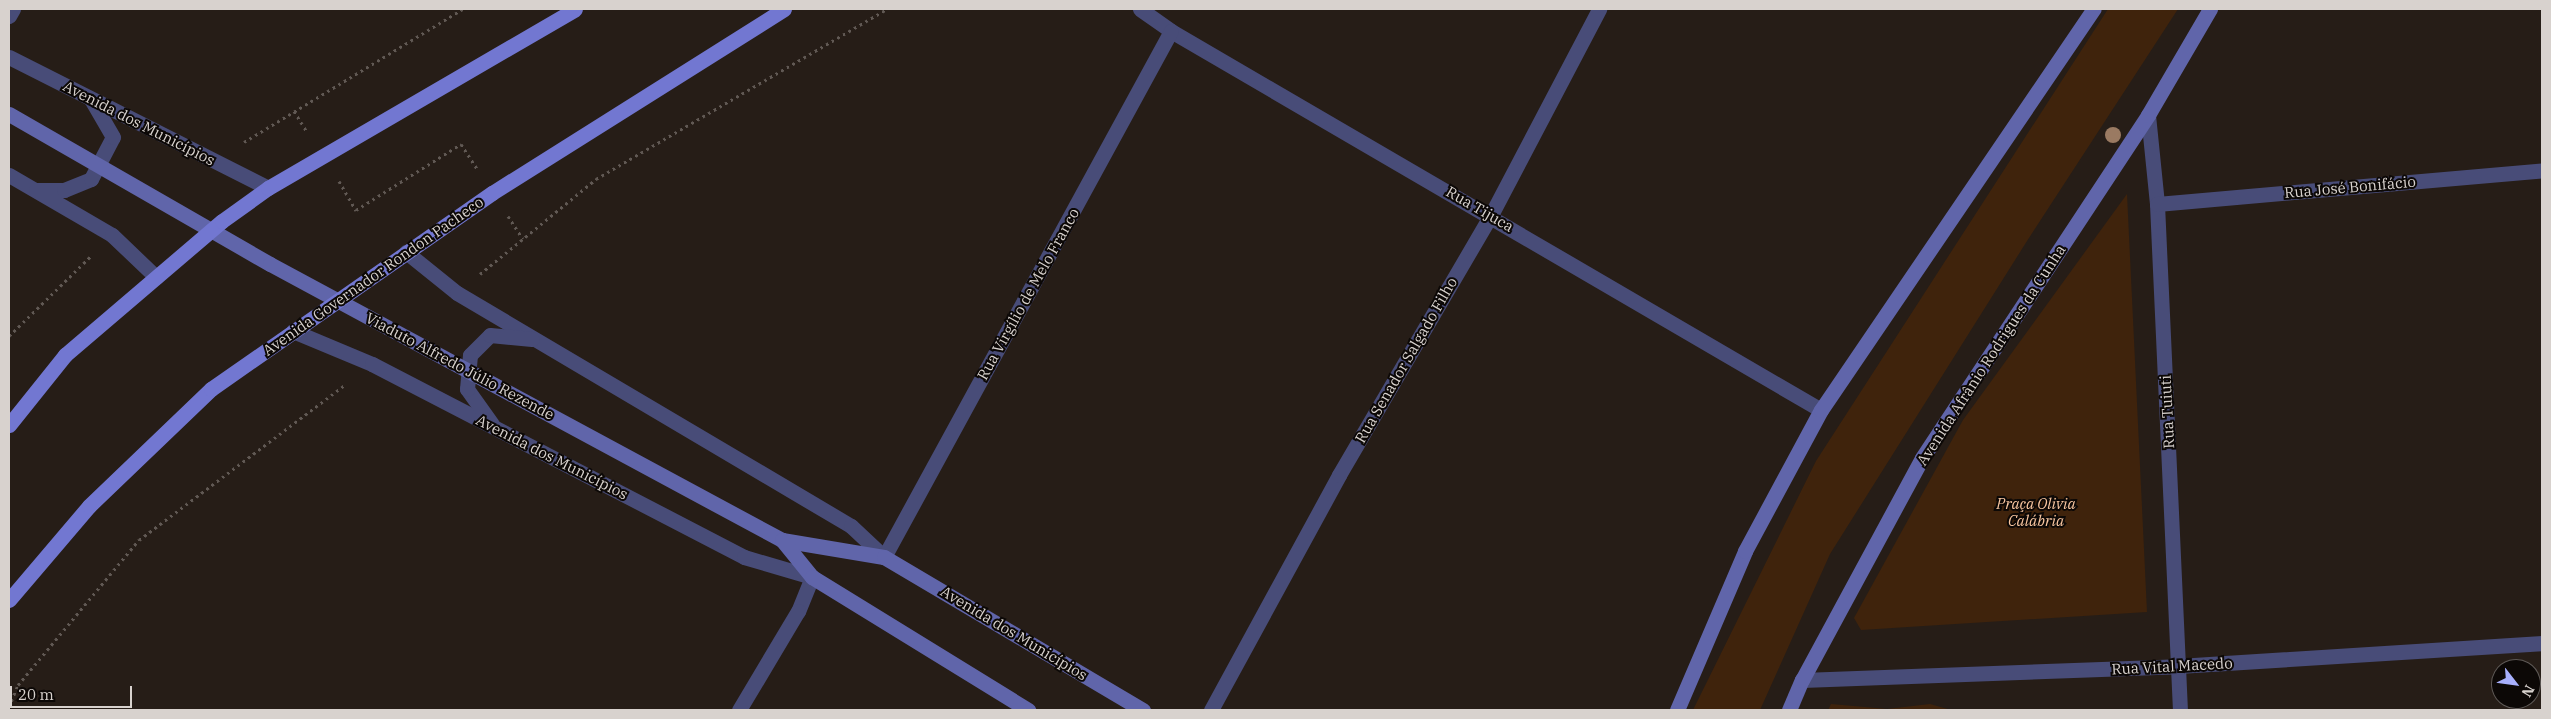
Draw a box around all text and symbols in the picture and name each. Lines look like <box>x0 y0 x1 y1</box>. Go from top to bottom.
street label: Avenida dos Municípios <box>60 77 218 169</box>
street label: Rua José Bonifácio <box>2283 172 2417 202</box>
street label: Rua Tijuca <box>1443 182 1517 236</box>
street label: Avenida Governador Rondon Pacheco <box>259 193 487 359</box>
street label: Rua Virgílio de Melo Franco <box>973 205 1083 383</box>
street label: Avenida Afrânio Rodrigues da Cunha <box>1913 241 2069 469</box>
street label: Rua Senador Salgado Filho <box>1351 274 1461 446</box>
street label: Viaduto Alfredo Júlio Rezende <box>363 308 557 424</box>
street label: Rua Tuiuti <box>2156 375 2178 449</box>
street label: Avenida dos Municípios <box>473 411 631 503</box>
park label: Praça Olivia Calábria <box>1996 494 2076 529</box>
street label: Avenida dos Municípios <box>937 582 1091 684</box>
street label: Rua Vital Macedo <box>2111 654 2233 678</box>
north arrow <box>2491 659 2541 709</box>
scale bar <box>12 676 135 708</box>
text: N <box>2518 682 2539 700</box>
text: 20 m <box>18 685 54 704</box>

